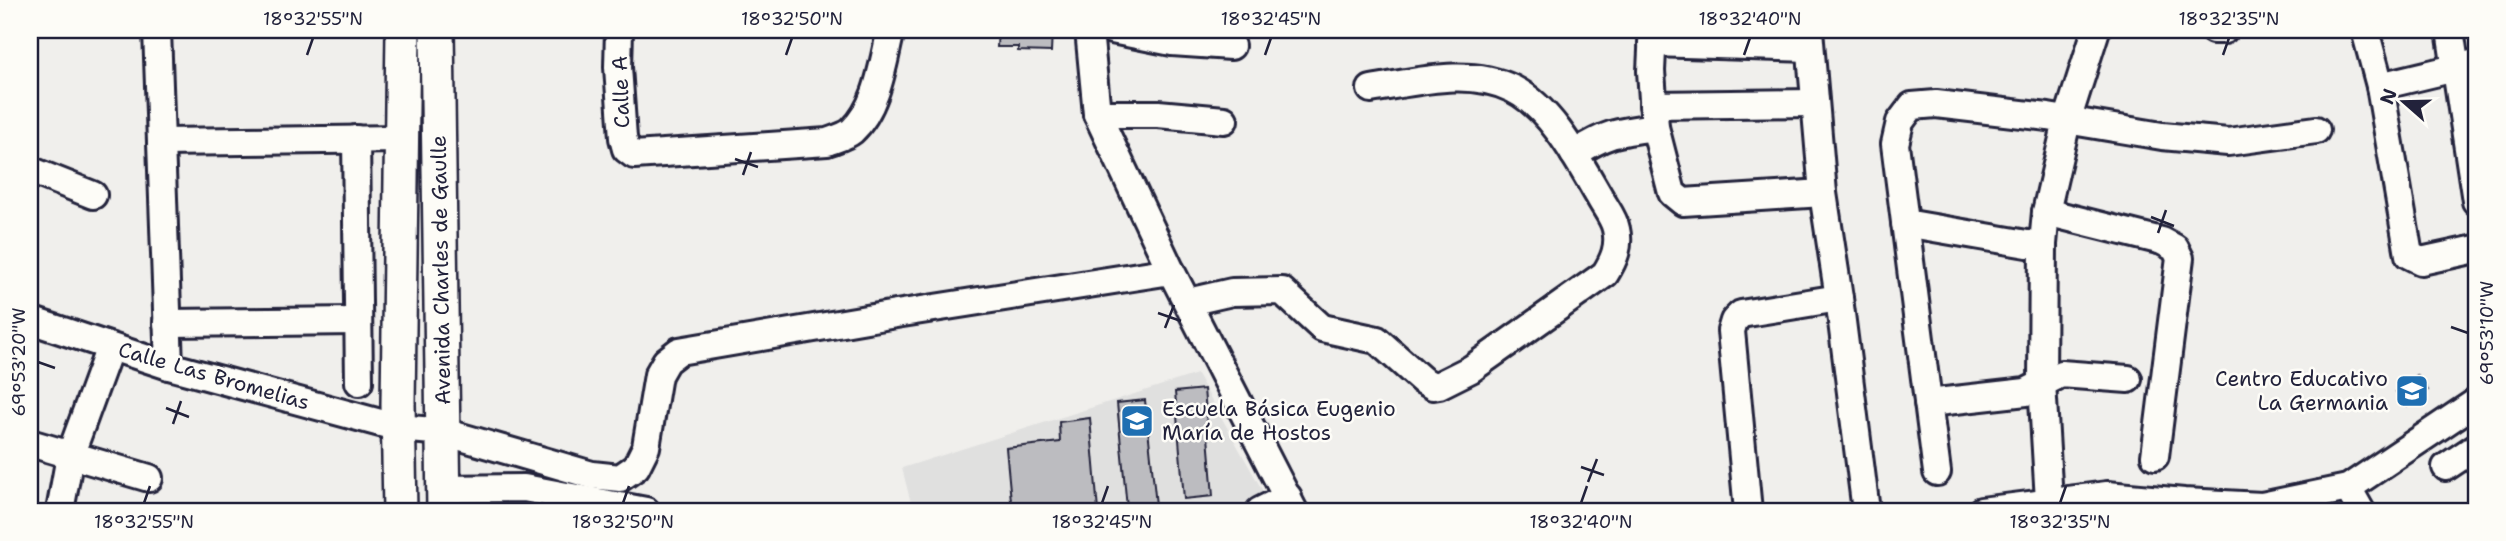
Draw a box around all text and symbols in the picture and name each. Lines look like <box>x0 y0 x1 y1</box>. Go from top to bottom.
text: 18°32'55"N <box>263 7 363 31</box>
text: 18°32'50"N <box>741 7 843 31</box>
text: 18°32'45"N <box>1221 7 1321 31</box>
text: 18°32'40"N <box>1699 7 1801 31</box>
text: 18°32'35"N <box>2179 7 2279 31</box>
street label: Calle A <box>606 55 636 129</box>
north arrow <box>2370 66 2440 136</box>
text: N <box>2374 85 2403 108</box>
street label: Avenida Charles de Gaulle <box>425 135 457 405</box>
text: 69°53'10"W <box>2475 281 2499 385</box>
text: 69°53'20"W <box>7 307 31 417</box>
street label: Calle Las Bromelias <box>115 335 313 417</box>
place label: Centro Educativo La Germania <box>2215 365 2388 417</box>
school or university icon: Centro Educativo La Germania <box>2393 372 2431 410</box>
place label: Escuela Básica Eugenio María de Hostos <box>1162 395 1396 447</box>
school or university icon: Escuela Básica Eugenio María de Hostos <box>1118 402 1156 440</box>
text: 18°32'55"N <box>94 510 194 534</box>
text: 18°32'50"N <box>572 510 674 534</box>
text: 18°32'45"N <box>1052 510 1152 534</box>
text: 18°32'40"N <box>1530 510 1632 534</box>
text: 18°32'35"N <box>2010 510 2110 534</box>

